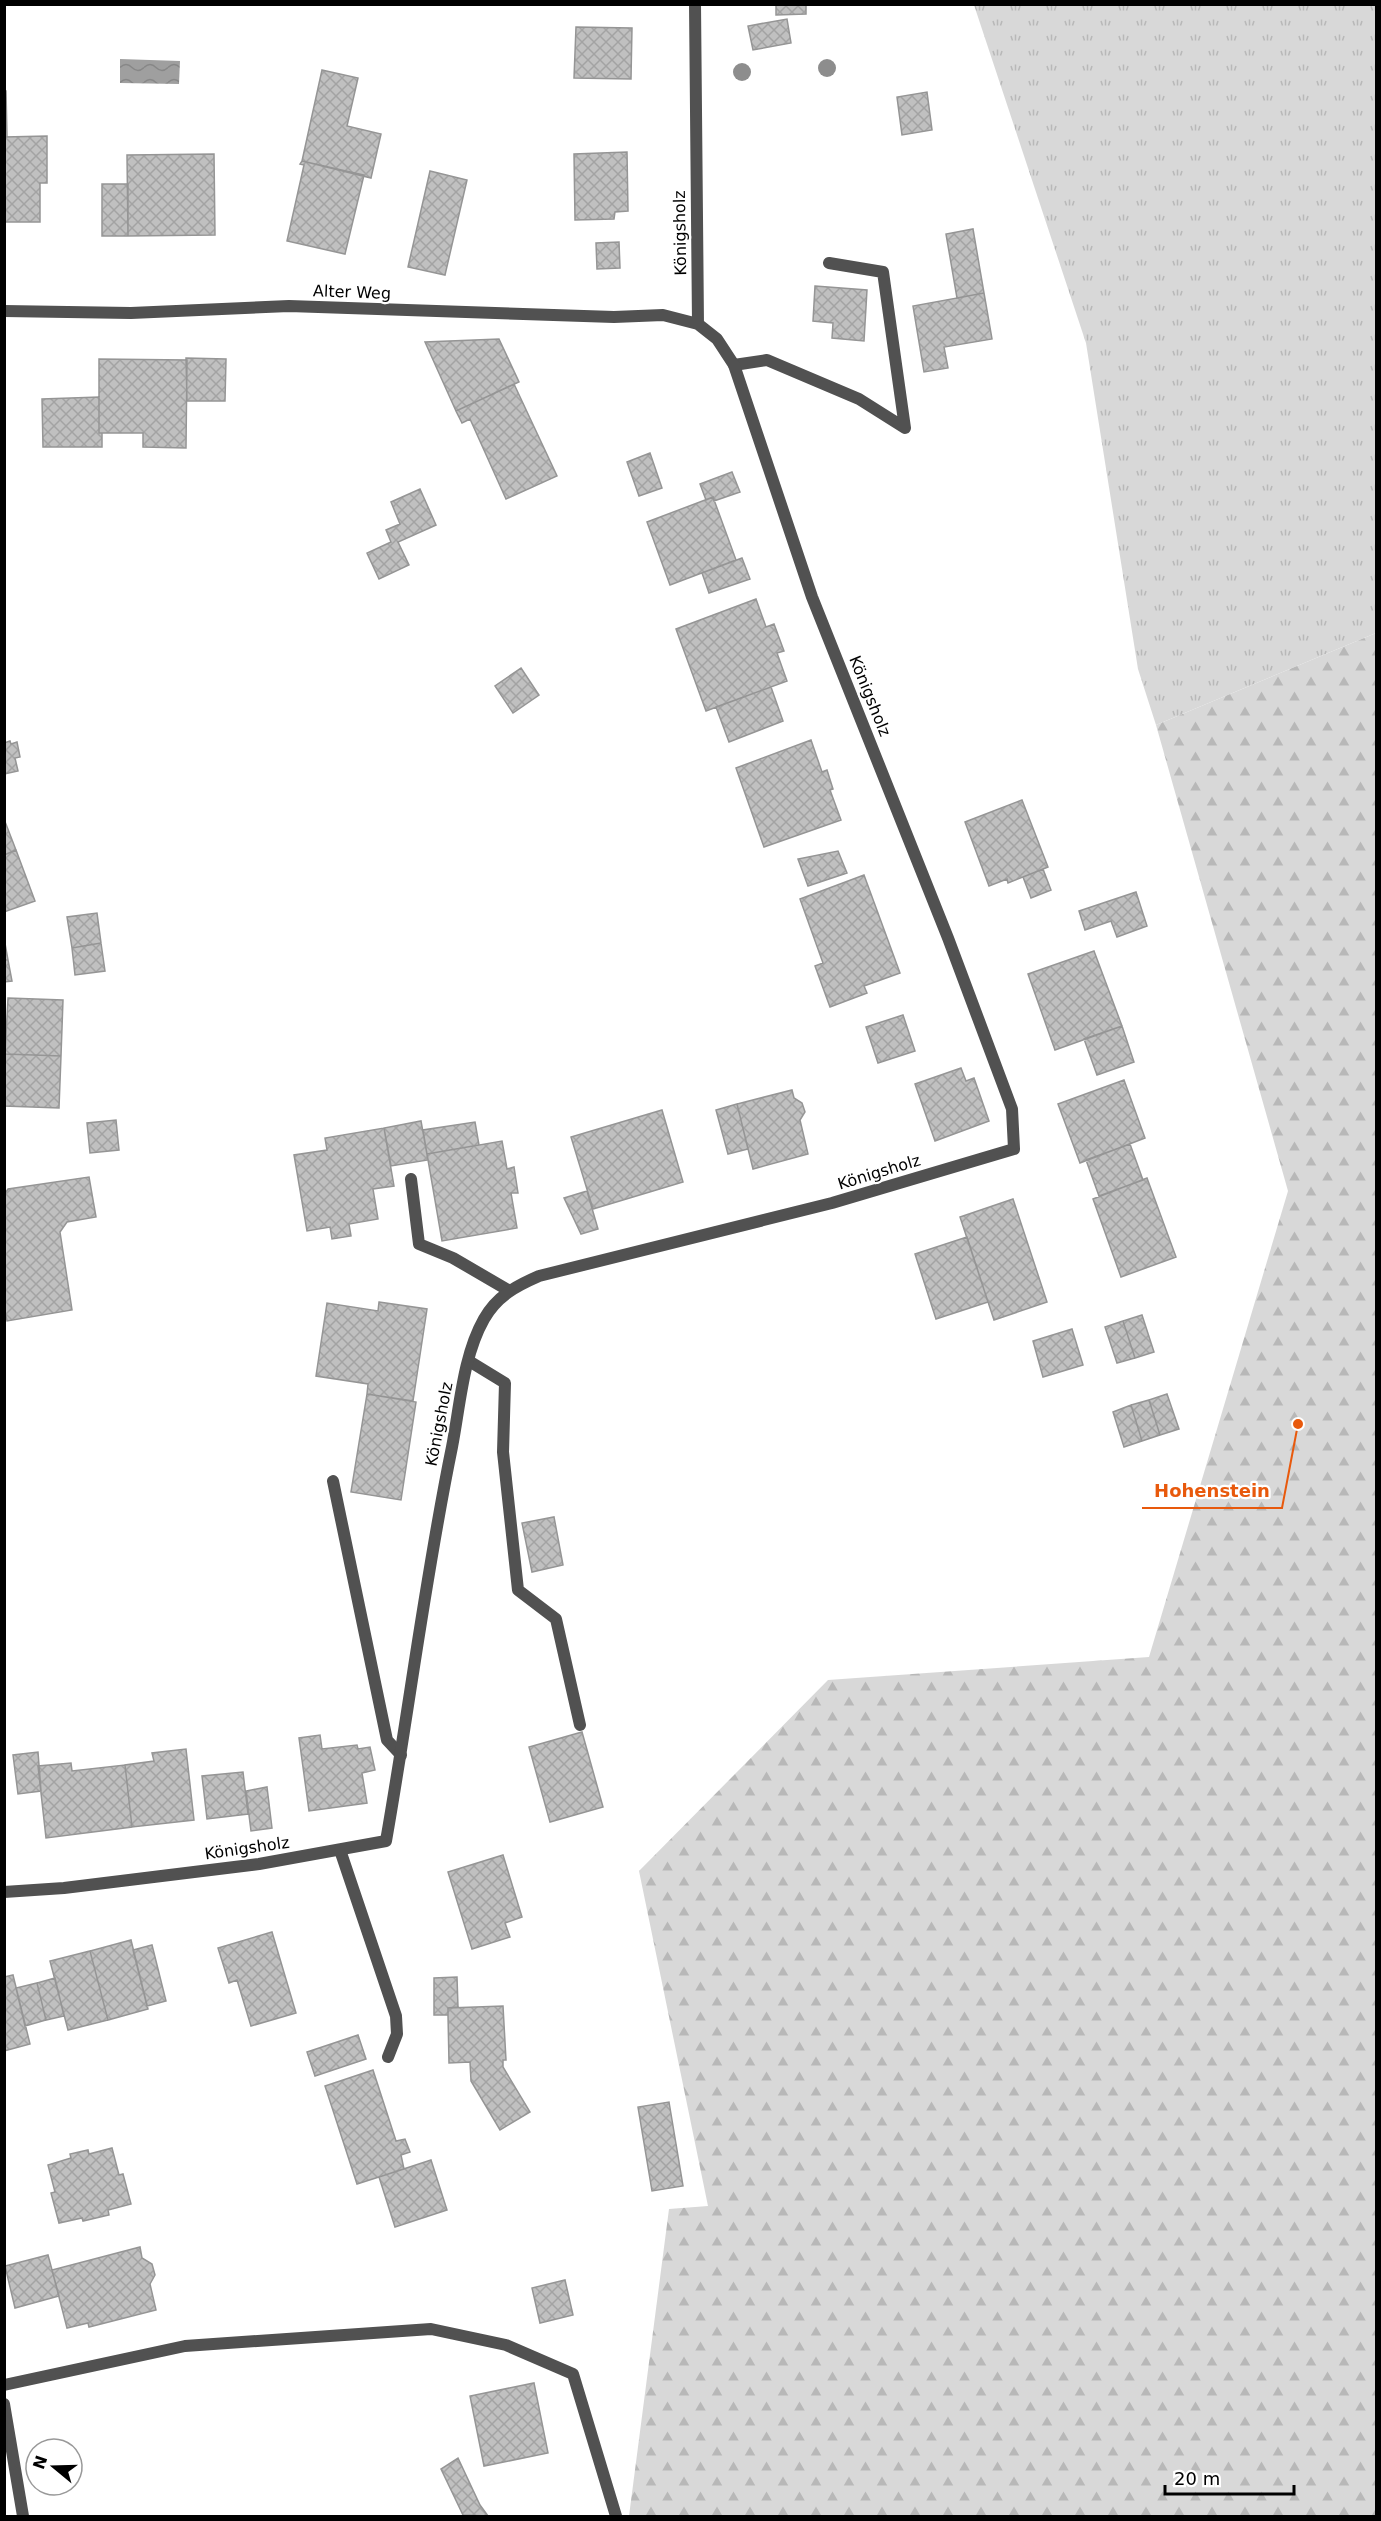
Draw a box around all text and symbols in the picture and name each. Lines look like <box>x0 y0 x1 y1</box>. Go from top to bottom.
street label: Königsholz <box>670 190 690 276</box>
street label: Alter Weg <box>313 281 391 303</box>
street label: Königsholz <box>845 653 895 739</box>
street label: Königsholz <box>835 1150 923 1194</box>
street label: Königsholz <box>422 1380 456 1468</box>
callout: Hohenstein <box>1142 1472 1282 1508</box>
text: Hohenstein <box>1154 1480 1270 1501</box>
street label: Königsholz <box>203 1833 291 1863</box>
north arrow <box>24 2437 84 2497</box>
text: N <box>29 2453 51 2472</box>
scale bar <box>1165 2458 1294 2496</box>
text: 20 m <box>1174 2468 1220 2489</box>

